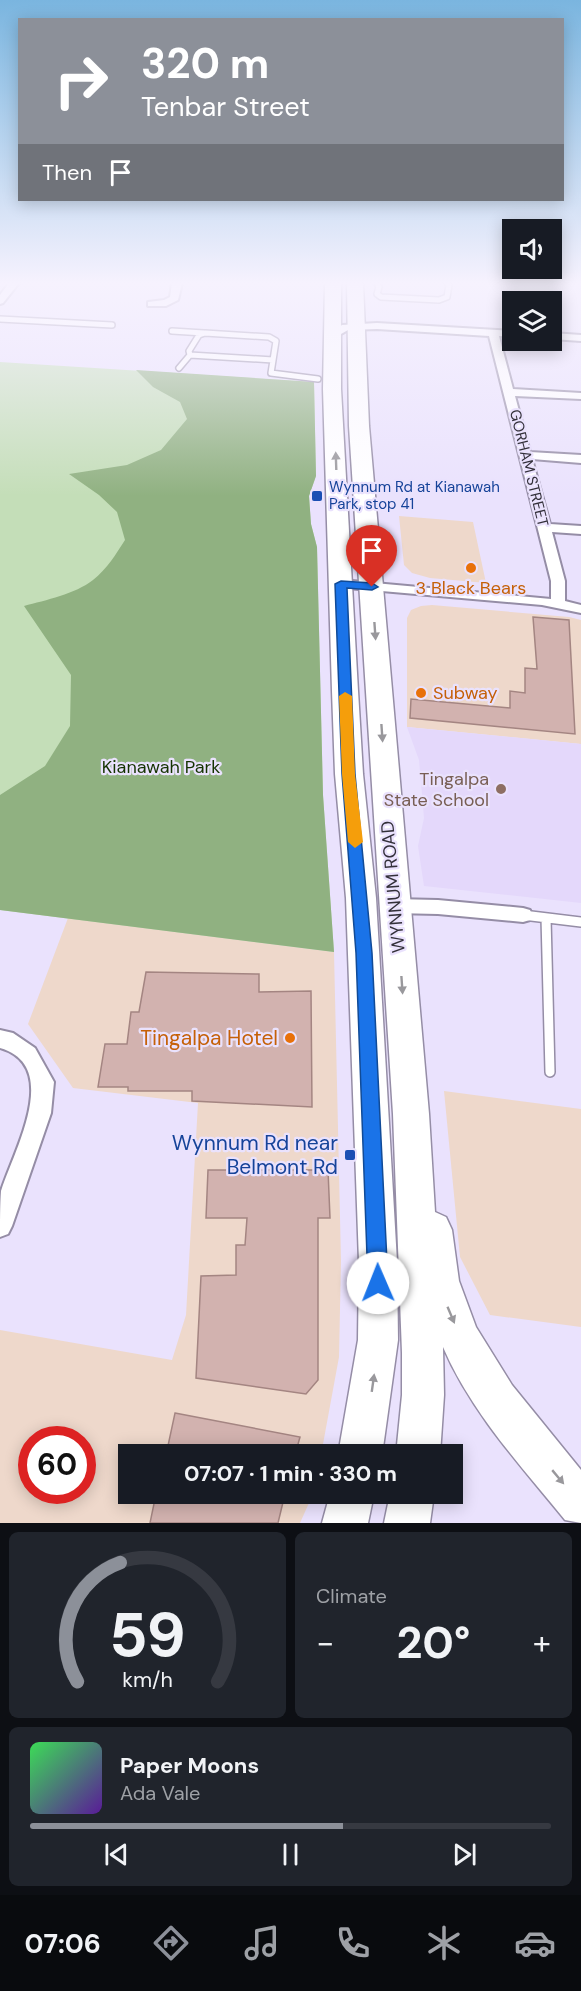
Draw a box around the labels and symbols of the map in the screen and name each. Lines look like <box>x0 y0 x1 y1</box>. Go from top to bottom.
street label: GORHAM STREET <box>505 407 553 529</box>
one-way arrow <box>331 451 340 470</box>
place label: Wynnum Rd at Kianawah Park, stop 41 <box>329 477 500 514</box>
marker: Wynnum Rd at Kianawah Park, stop 41 <box>310 489 324 503</box>
pin <box>346 525 397 587</box>
marker: 3 Black Bears <box>464 561 478 575</box>
place label: 3 Black Bears <box>416 576 526 600</box>
one-way arrow <box>370 621 379 640</box>
place label: Subway <box>433 681 498 705</box>
marker: Subway <box>414 686 428 700</box>
one-way arrow <box>377 724 387 743</box>
park label: Kianawah Park <box>102 755 220 779</box>
place label: Tingalpa State School <box>384 767 489 812</box>
marker: Tingalpa State School <box>494 782 508 796</box>
street label: WYNNUM ROAD <box>375 820 411 954</box>
one-way arrow <box>397 976 406 995</box>
place label: Tingalpa Hotel <box>140 1024 278 1052</box>
marker: Tingalpa Hotel <box>283 1031 297 1045</box>
place label: Wynnum Rd near Belmont Rd <box>172 1129 338 1181</box>
marker: Wynnum Rd near Belmont Rd <box>343 1148 357 1162</box>
position arrow <box>346 1251 410 1315</box>
one-way arrow <box>446 1307 456 1325</box>
one-way arrow <box>368 1374 378 1393</box>
speed limit sign: 60 <box>18 1426 96 1504</box>
one-way arrow <box>551 1469 564 1484</box>

